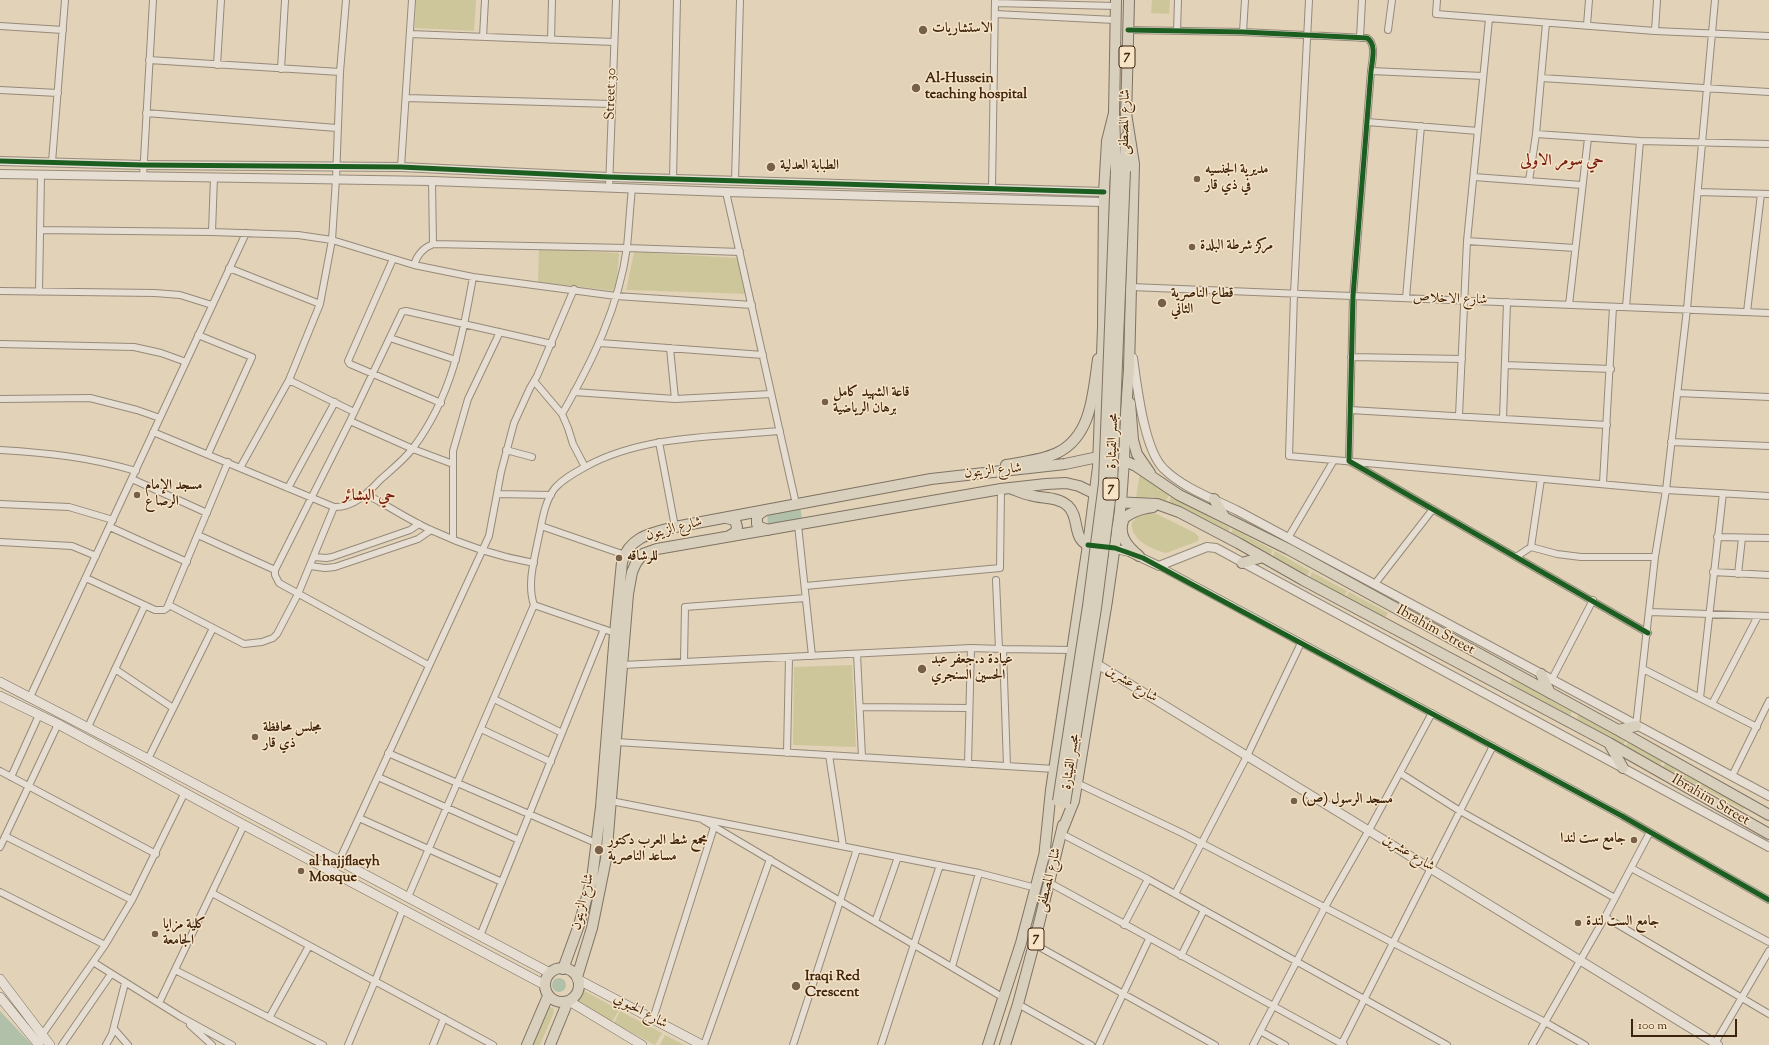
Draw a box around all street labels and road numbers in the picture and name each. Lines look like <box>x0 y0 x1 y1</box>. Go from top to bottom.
road number: 7 <box>1119 46 1135 68</box>
street label: Street 30 <box>603 68 621 120</box>
street label: شارع المصطفى <box>1117 89 1135 155</box>
street label: شارع الاخلاص <box>1413 290 1487 310</box>
street label: مجسر القيثارة <box>1105 413 1123 469</box>
street label: شارع الزيتون <box>963 461 1023 483</box>
road number: 7 <box>1103 478 1119 500</box>
street label: شارع الزيتون <box>644 514 704 546</box>
street label: Ibrahim Street <box>1393 603 1477 659</box>
street label: شارع عشرين <box>1102 663 1160 707</box>
street label: مجسر القيثارة <box>1059 733 1085 791</box>
street label: Ibrahim Street <box>1668 772 1752 830</box>
street label: شارع عشرين <box>1379 832 1437 876</box>
street label: شارع المصطفى <box>1034 846 1066 914</box>
street label: شارع الزيتون <box>569 872 599 932</box>
road number: 7 <box>1028 928 1044 950</box>
street label: شارع الحبوبي <box>610 991 670 1033</box>

